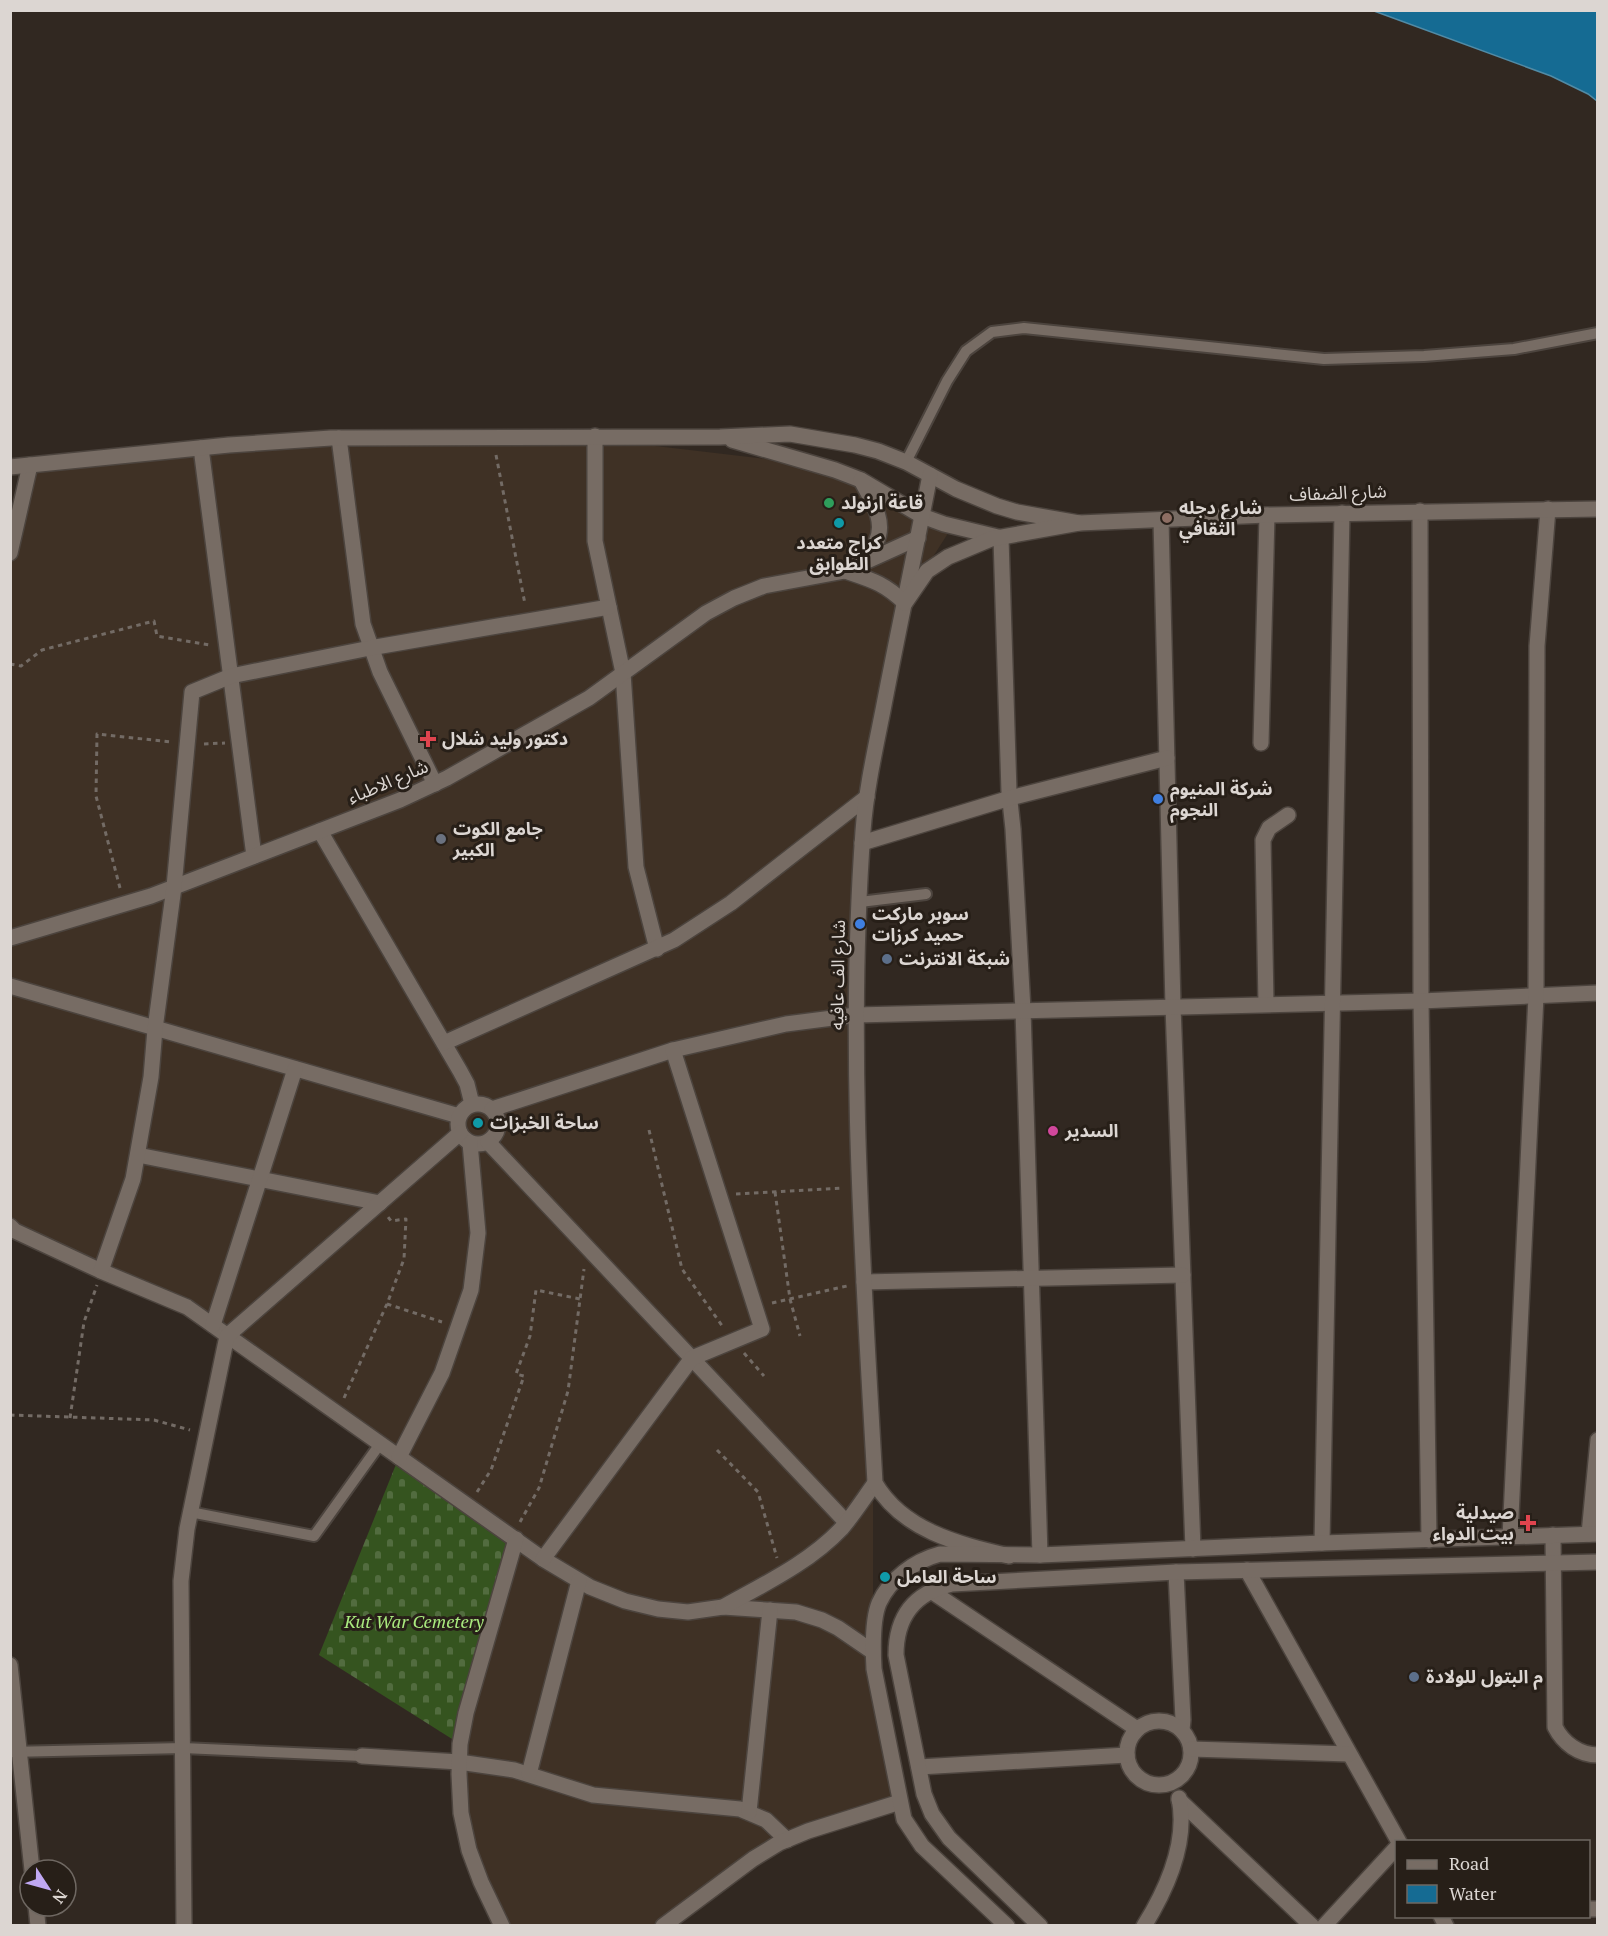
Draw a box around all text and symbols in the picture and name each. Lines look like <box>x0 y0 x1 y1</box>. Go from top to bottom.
street label: شارع الضفاف <box>1289 478 1387 509</box>
place label: قاعة ارنولد <box>841 490 923 514</box>
place label: شارع دجله الثقافي <box>1179 495 1262 543</box>
marker: قاعة ارنولد <box>822 496 836 510</box>
marker: شارع دجله الثقافي <box>1160 511 1174 525</box>
marker: كراج متعدد الطوابق <box>832 516 846 530</box>
place label: كراج متعدد الطوابق <box>796 530 882 575</box>
place label: دكتور وليد شلال <box>442 726 568 750</box>
marker: دكتور وليد شلال <box>419 730 437 748</box>
street label: شارع الاطباء <box>344 753 433 812</box>
place label: شركة المنيوم النجوم <box>1170 776 1273 823</box>
marker: شركة المنيوم النجوم <box>1151 792 1165 806</box>
place label: جامع الكوت الكبير <box>452 816 543 861</box>
marker: جامع الكوت الكبير <box>434 832 448 846</box>
place label: سوبر ماركت حميد كرزات <box>872 901 969 946</box>
marker: سوبر ماركت حميد كرزات <box>853 917 867 931</box>
street label: شارع الف عافيه <box>824 920 853 1030</box>
place label: شبكة الانترنت <box>899 946 1010 970</box>
marker: شبكة الانترنت <box>880 952 894 966</box>
place label: ساحة الخبزات <box>490 1110 599 1134</box>
marker: ساحة الخبزات <box>471 1116 485 1130</box>
place label: السدير <box>1064 1118 1118 1142</box>
marker: السدير <box>1046 1124 1060 1138</box>
place label: صيدلية بيت الدواء <box>1433 1500 1514 1545</box>
marker: صيدلية بيت الدواء <box>1519 1514 1537 1532</box>
place label: ساحة العامل <box>897 1564 997 1588</box>
marker: ساحة العامل <box>878 1570 892 1584</box>
park label: Kut War Cemetery <box>343 1609 485 1633</box>
place label: م البتول للولادة <box>1426 1664 1543 1690</box>
marker: م البتول للولادة <box>1407 1670 1421 1684</box>
legend <box>1395 1840 1590 1918</box>
text: Road <box>1449 1851 1489 1875</box>
north arrow <box>18 1858 78 1918</box>
text: Water <box>1449 1881 1496 1905</box>
text: N <box>48 1885 73 1908</box>

